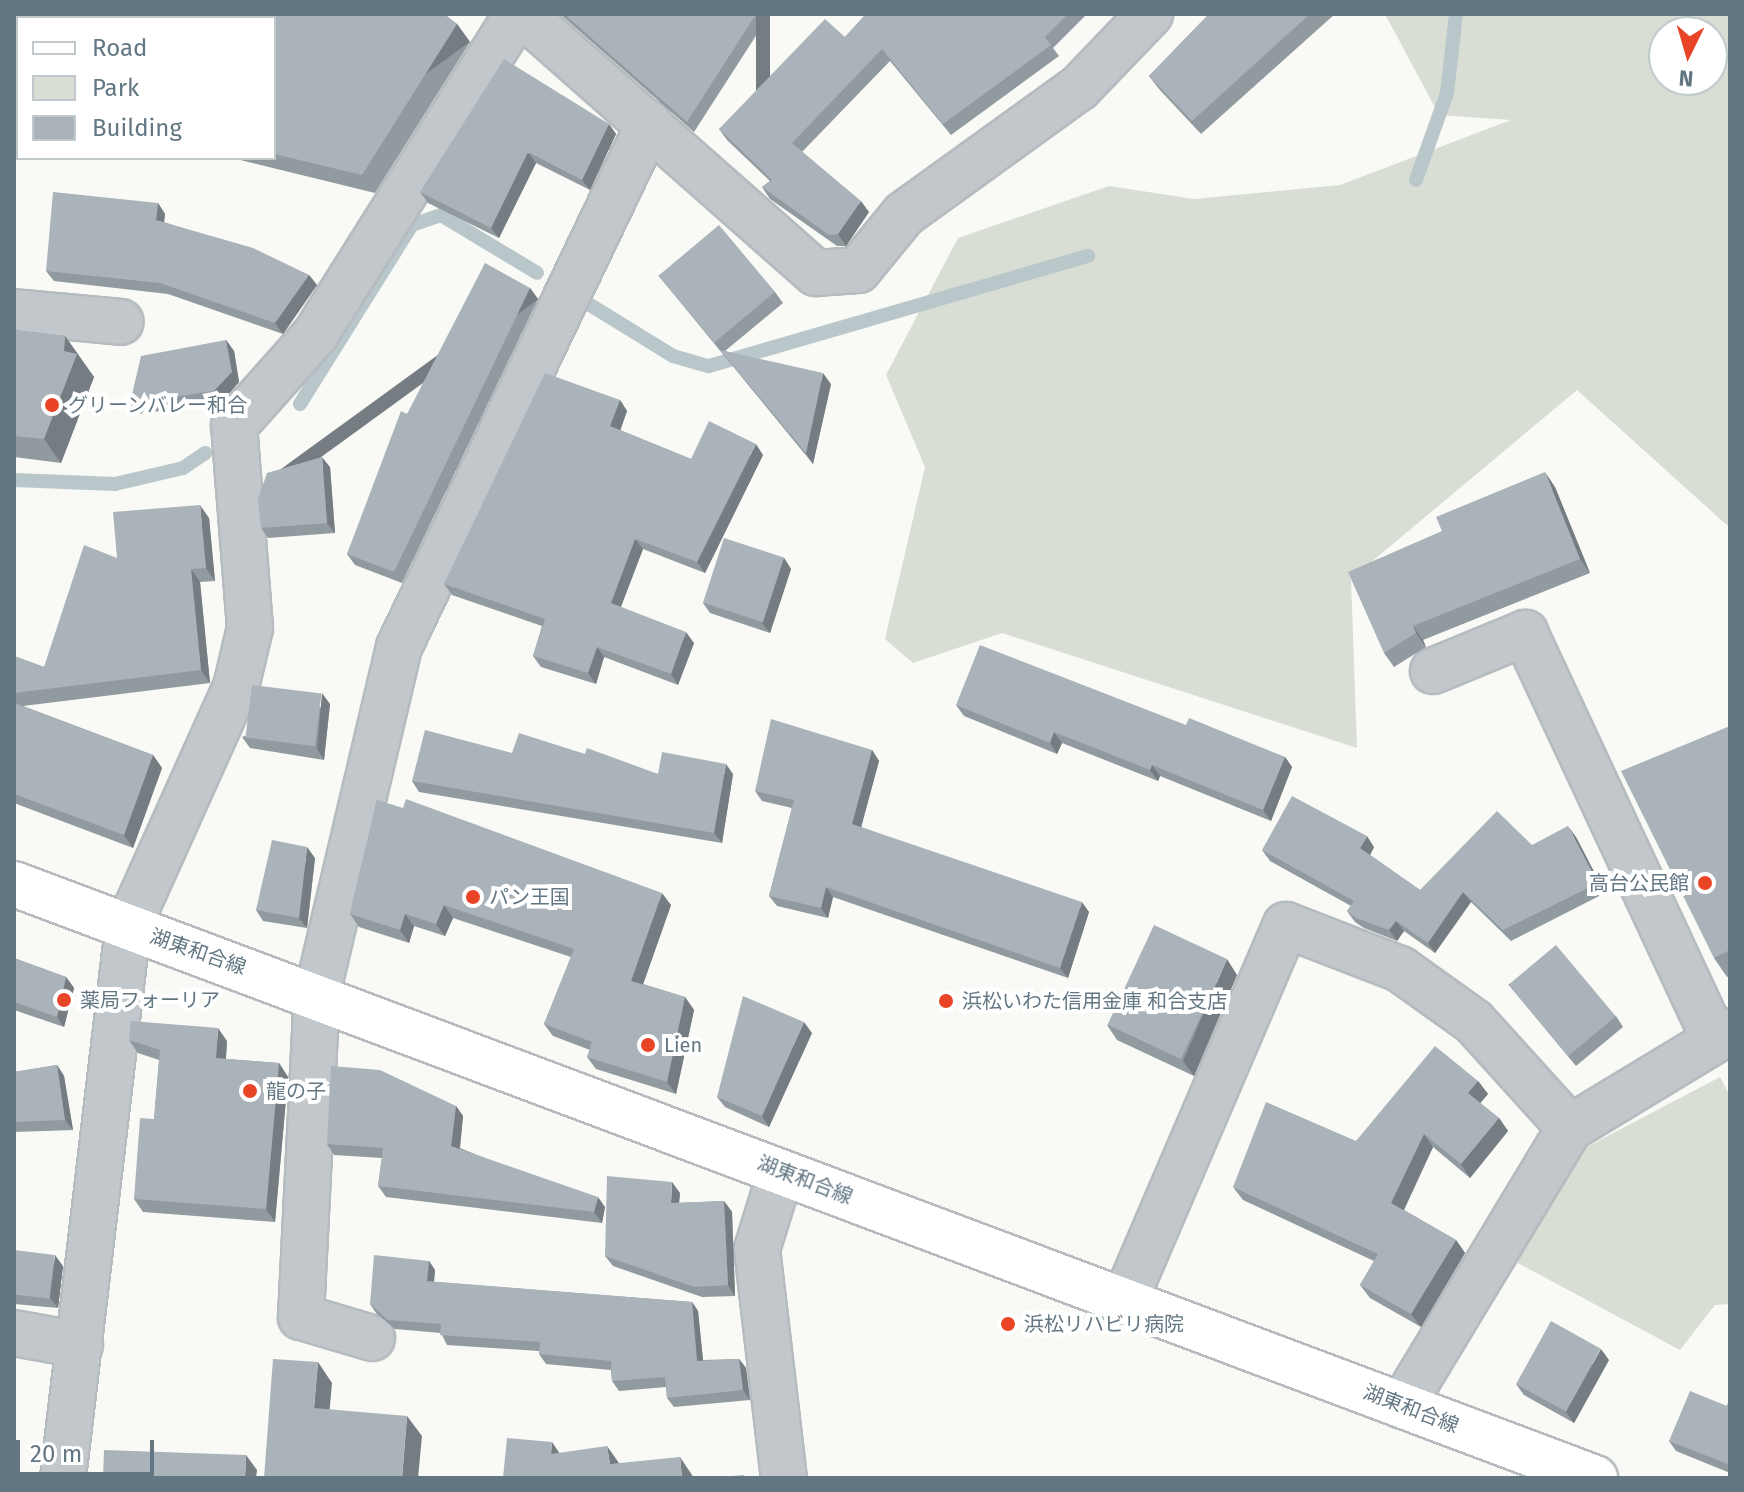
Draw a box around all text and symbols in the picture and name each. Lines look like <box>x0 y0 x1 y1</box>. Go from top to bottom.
legend <box>16 16 276 160</box>
north arrow <box>1648 16 1728 96</box>
text: Road <box>92 34 147 62</box>
text: N <box>1678 64 1694 92</box>
text: Park <box>92 74 139 102</box>
text: Building <box>92 114 182 142</box>
place label: グリーンバレー和合 <box>68 393 248 417</box>
marker: グリーンバレー和合 <box>43 396 61 414</box>
place label: 高台公民館 <box>1589 871 1689 895</box>
marker: 高台公民館 <box>1696 874 1714 892</box>
place label: パン王国 <box>489 885 569 909</box>
marker: パン王国 <box>464 888 482 906</box>
street label: 湖東和合線 <box>147 924 249 980</box>
place label: 薬局フォーリア <box>80 988 220 1012</box>
place label: 浜松いわた信用金庫 和合支店 <box>962 989 1227 1013</box>
marker: 薬局フォーリア <box>55 991 73 1009</box>
marker: 浜松いわた信用金庫 和合支店 <box>937 992 955 1010</box>
place label: Lien <box>664 1033 702 1057</box>
marker: Lien <box>639 1036 657 1054</box>
place label: 龍の子 <box>266 1079 326 1103</box>
marker: 龍の子 <box>241 1082 259 1100</box>
street label: 湖東和合線 <box>754 1151 856 1209</box>
place label: 浜松リハビリ病院 <box>1024 1312 1184 1336</box>
marker: 浜松リハビリ病院 <box>999 1315 1017 1333</box>
street label: 湖東和合線 <box>1360 1380 1462 1438</box>
scale bar <box>20 1424 158 1474</box>
text: 20 m <box>30 1440 82 1468</box>

